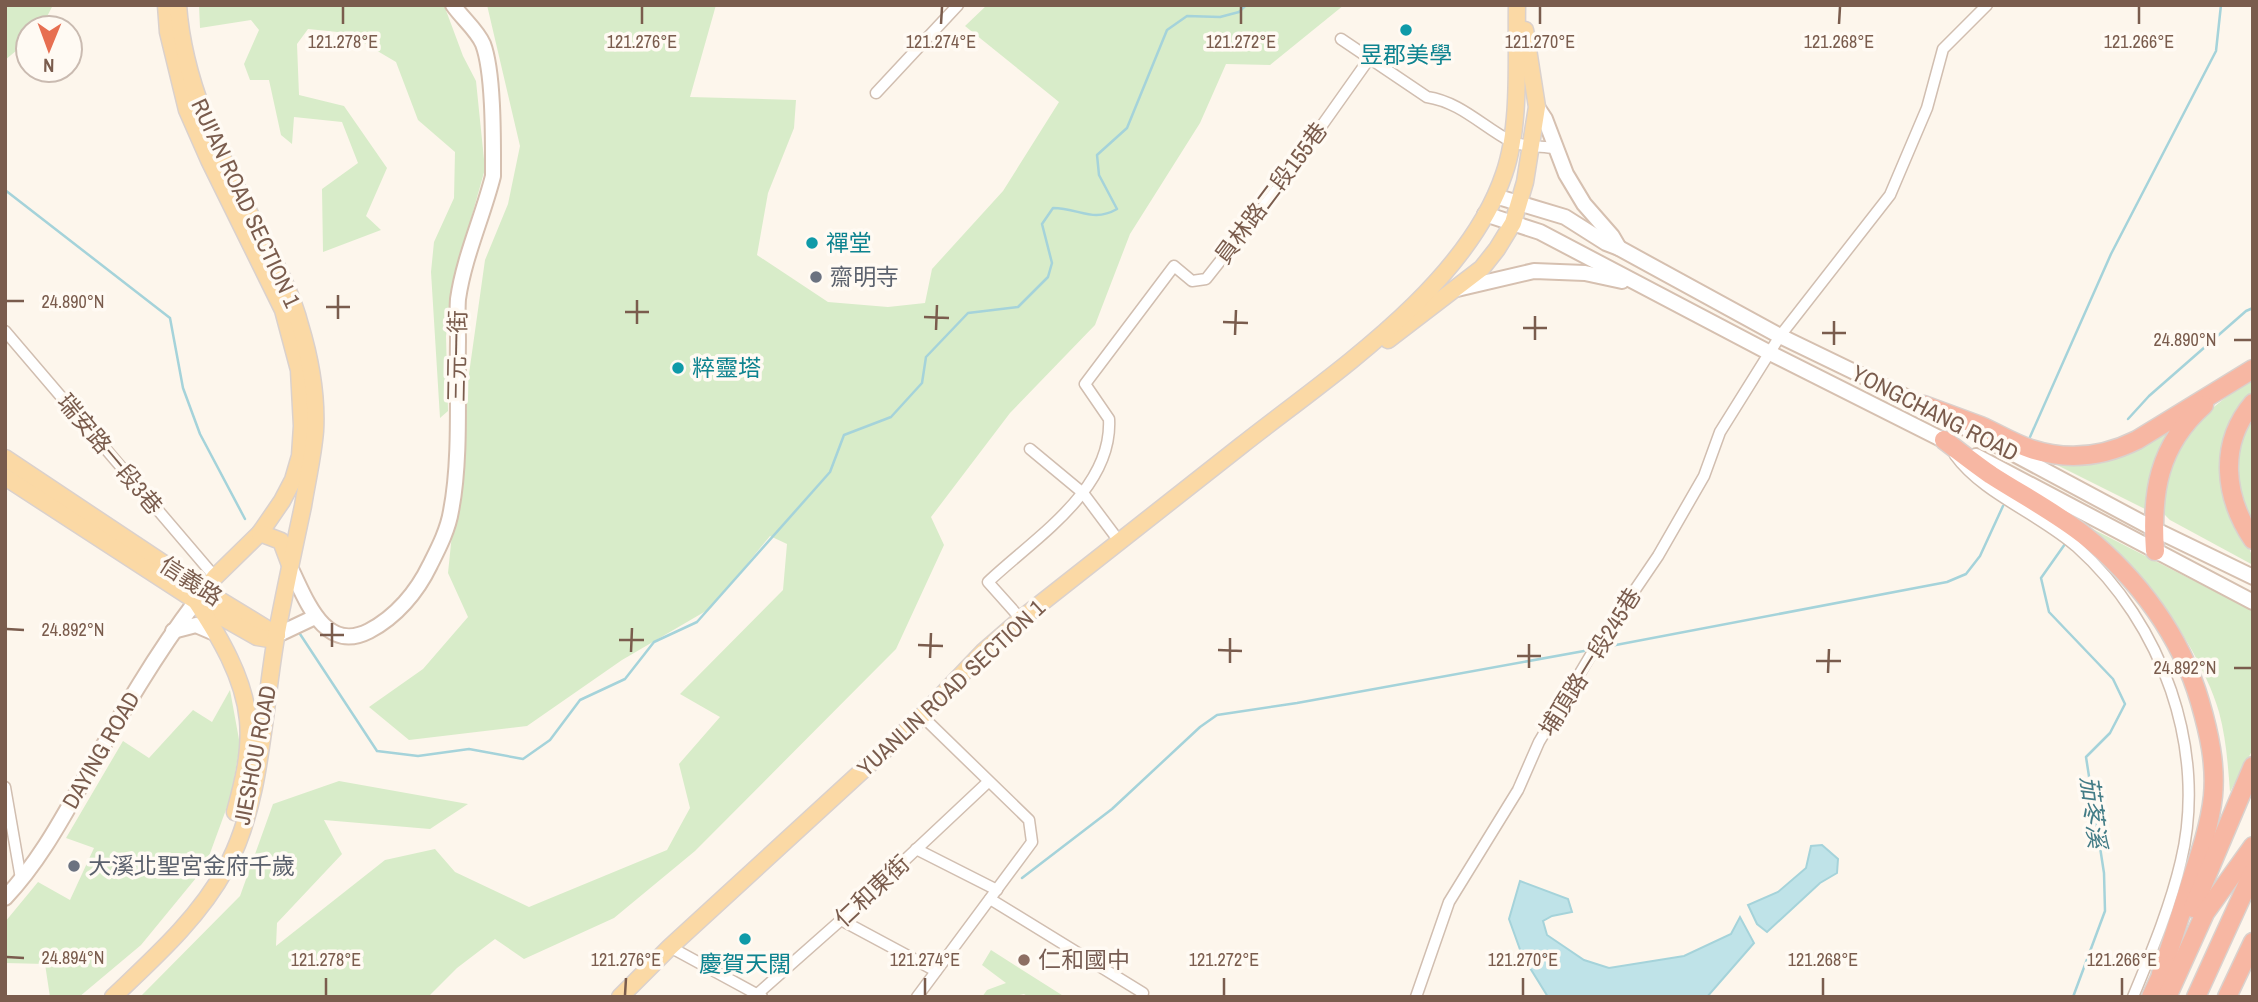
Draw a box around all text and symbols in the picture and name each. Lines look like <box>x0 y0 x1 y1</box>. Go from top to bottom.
north arrow <box>14 14 84 84</box>
marker: 昱郡美學 <box>1398 22 1414 38</box>
text: 121.278°E <box>308 29 378 54</box>
text: 121.276°E <box>607 29 677 54</box>
text: 121.274°E <box>906 29 976 54</box>
text: 121.272°E <box>1206 29 1276 54</box>
text: 121.270°E <box>1505 29 1575 54</box>
text: 121.268°E <box>1804 29 1874 54</box>
text: 121.266°E <box>2104 29 2174 54</box>
place label: 昱郡美學 <box>1360 39 1452 70</box>
text: N <box>43 53 55 79</box>
street label: RUI'AN ROAD SECTION 1 <box>184 93 309 313</box>
street label: 員林路二段155巷 <box>1207 116 1334 270</box>
place label: 禪堂 <box>826 227 872 258</box>
marker: 禪堂 <box>804 235 820 251</box>
place label: 齋明寺 <box>830 261 899 292</box>
marker: 齋明寺 <box>808 269 824 285</box>
text: 24.890°N <box>42 289 105 314</box>
street label: 三元一街 <box>440 310 473 402</box>
text: 24.890°N <box>2154 327 2217 352</box>
place label: 粹靈塔 <box>692 352 761 383</box>
street label: YONGCHANG ROAD <box>1846 357 2024 468</box>
marker: 粹靈塔 <box>670 360 686 376</box>
street label: 瑞安路一段3巷 <box>51 387 170 521</box>
street label: 信義路 <box>154 549 229 612</box>
street label: 埔頂路一段245巷 <box>1532 582 1648 742</box>
street label: YUANLIN ROAD SECTION 1 <box>850 592 1052 783</box>
text: 24.892°N <box>42 617 105 642</box>
text: 24.892°N <box>2154 655 2217 680</box>
street label: JIESHOU ROAD <box>226 683 283 827</box>
street label: DAYING ROAD <box>54 685 147 814</box>
water label: 茄苳溪 <box>2074 774 2115 853</box>
street label: 仁和東街 <box>827 848 916 933</box>
place label: 大溪北聖宮金府千歲 <box>88 850 295 881</box>
marker: 大溪北聖宮金府千歲 <box>66 858 82 874</box>
marker: 慶賀天闊 <box>737 931 753 947</box>
place label: 仁和國中 <box>1038 944 1130 975</box>
text: 24.894°N <box>42 945 105 970</box>
text: 121.278°E <box>291 947 361 972</box>
text: 121.276°E <box>591 947 661 972</box>
text: 121.274°E <box>890 947 960 972</box>
text: 121.272°E <box>1189 947 1259 972</box>
text: 121.270°E <box>1488 947 1558 972</box>
text: 121.268°E <box>1788 947 1858 972</box>
text: 121.266°E <box>2087 947 2157 972</box>
place label: 慶賀天闊 <box>699 948 791 979</box>
marker: 仁和國中 <box>1016 952 1032 968</box>

